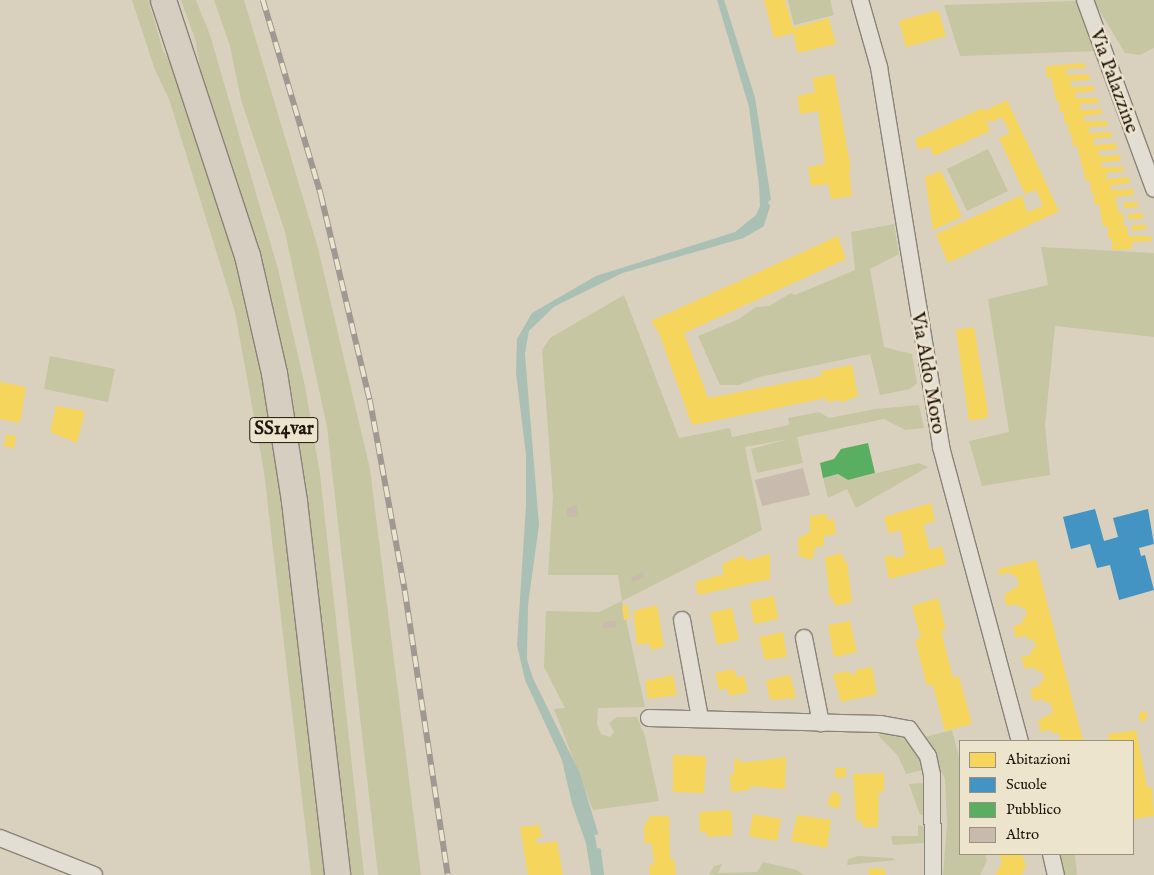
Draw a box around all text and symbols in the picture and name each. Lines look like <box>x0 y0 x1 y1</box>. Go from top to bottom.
street label: Via Palazzine <box>1084 26 1144 136</box>
street label: Via Aldo Moro <box>905 310 951 436</box>
road number: SS14var <box>249 414 319 446</box>
legend <box>959 740 1134 855</box>
text: Abitazioni <box>1006 750 1071 769</box>
text: Scuole <box>1006 775 1047 794</box>
text: Pubblico <box>1006 800 1061 819</box>
text: Altro <box>1006 825 1039 844</box>

